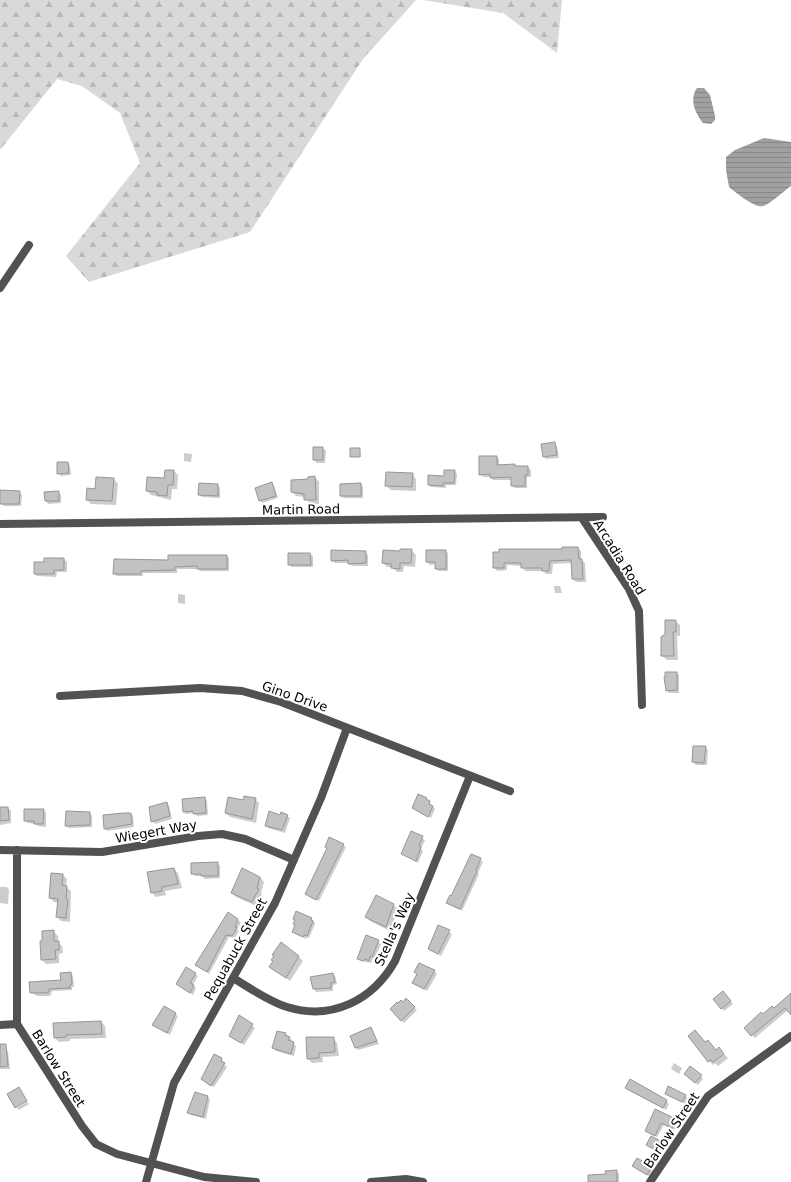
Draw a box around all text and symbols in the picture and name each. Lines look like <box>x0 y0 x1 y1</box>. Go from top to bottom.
street label: Martin Road <box>262 501 340 518</box>
street label: Arcadia Road <box>591 517 649 598</box>
street label: Gino Drive <box>260 678 330 715</box>
street label: Wiegert Way <box>114 817 198 846</box>
street label: Stella's Way <box>372 890 417 968</box>
street label: Pequabuck Street <box>201 895 270 1003</box>
street label: Barlow Street <box>29 1027 88 1110</box>
street label: Barlow Street <box>641 1090 702 1171</box>

